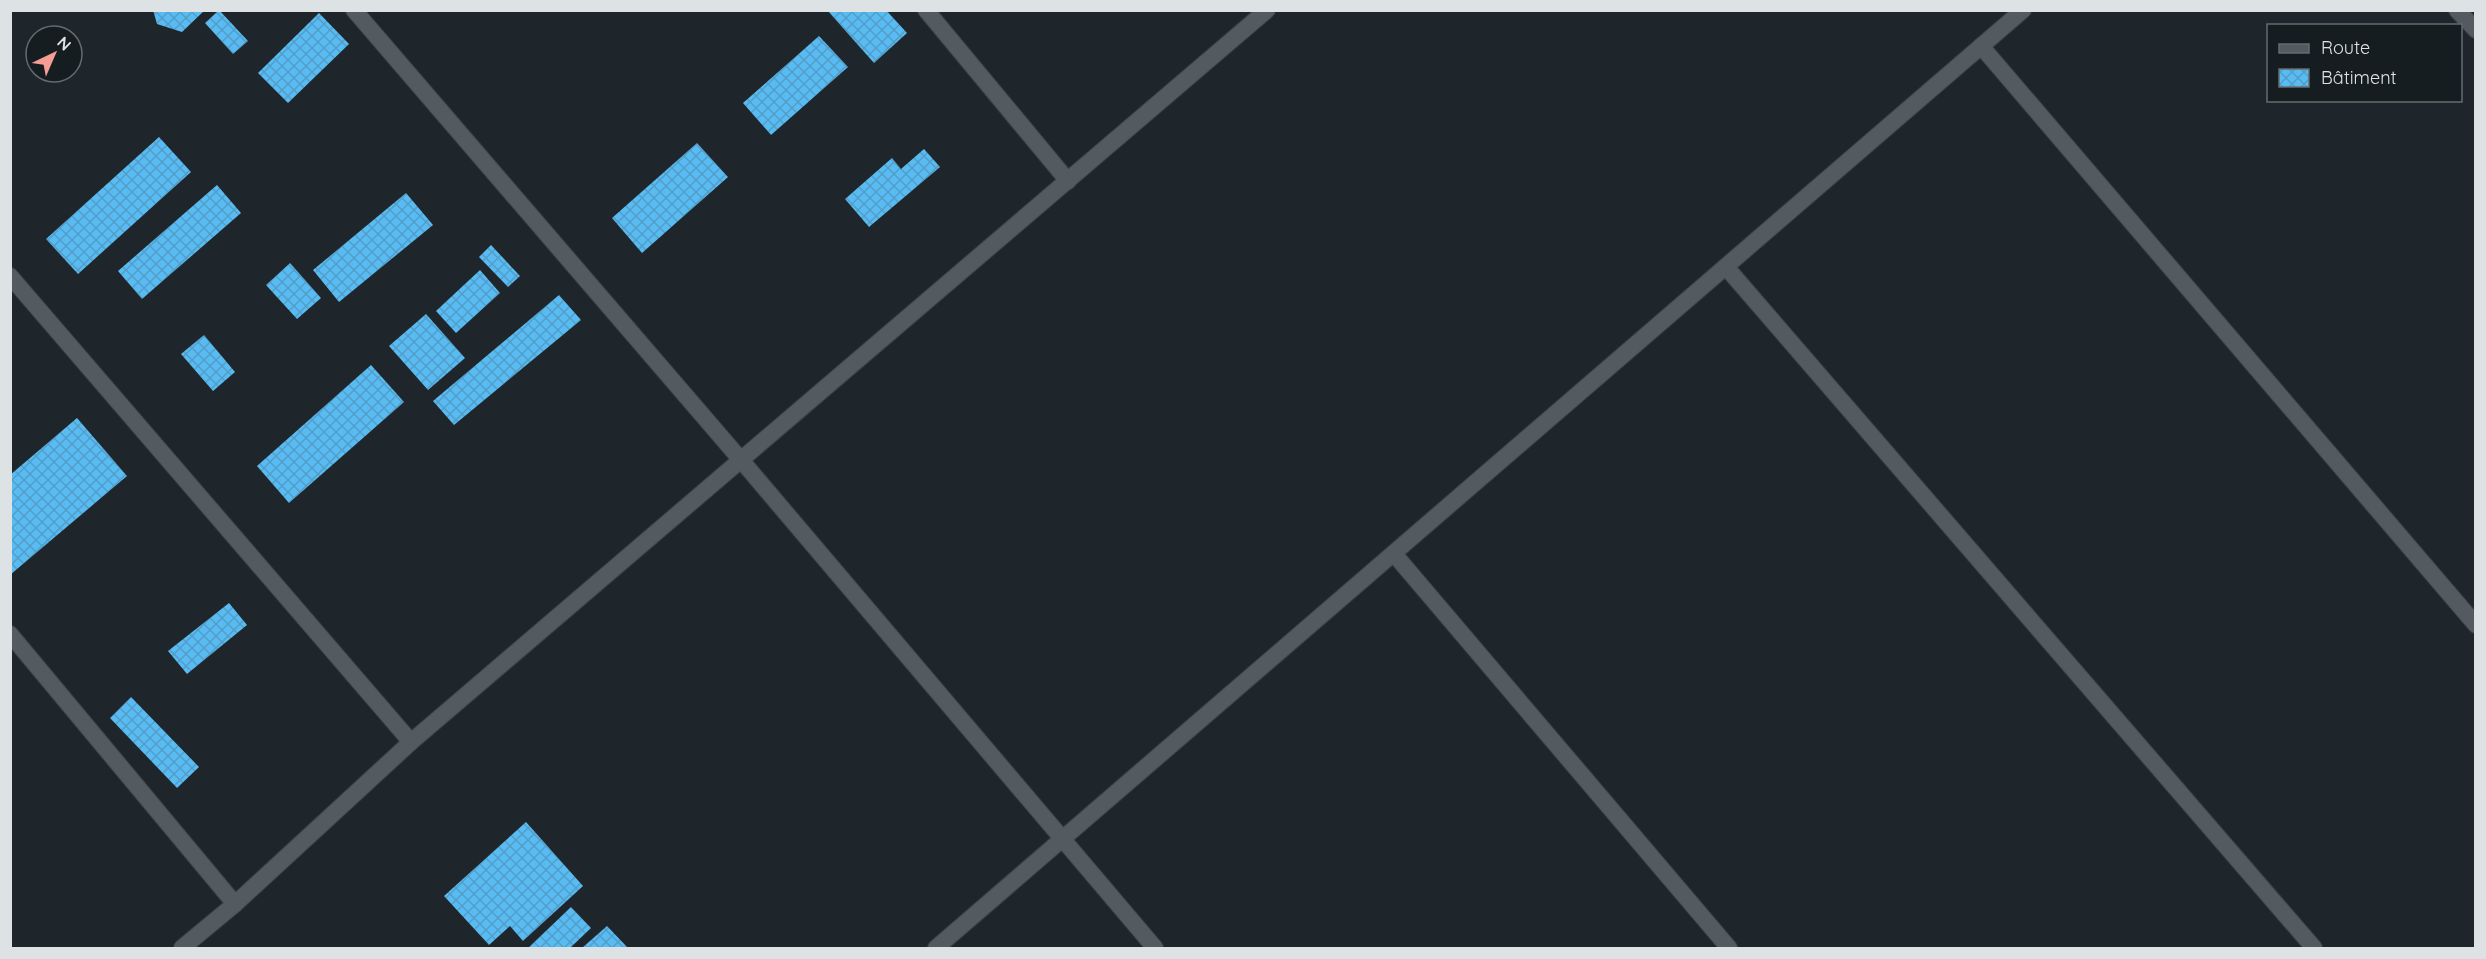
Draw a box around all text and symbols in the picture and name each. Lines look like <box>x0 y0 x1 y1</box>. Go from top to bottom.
north arrow <box>24 24 84 84</box>
legend <box>2267 24 2462 102</box>
text: N <box>53 32 76 54</box>
text: Route <box>2321 36 2370 59</box>
text: Bâtiment <box>2321 66 2397 89</box>

